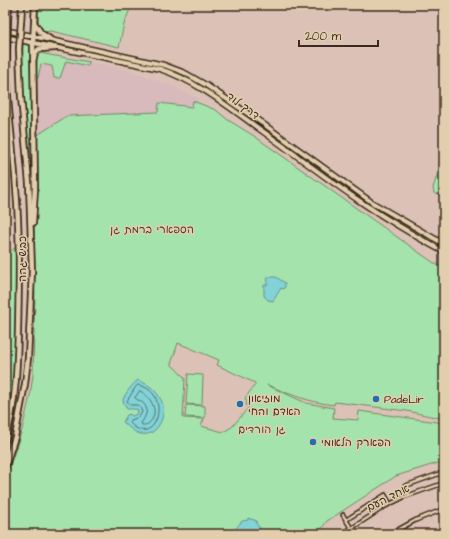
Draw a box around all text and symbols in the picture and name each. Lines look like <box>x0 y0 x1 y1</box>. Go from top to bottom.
scale bar <box>299 22 378 48</box>
text: 200 m <box>305 28 342 45</box>
street label: דרך לוד <box>223 89 263 123</box>
park label: הספארי ברמת גן <box>110 222 194 237</box>
street label: כביש גהה <box>15 236 30 282</box>
place label: מוזיאון האדם והחי <box>248 391 300 419</box>
place label: PadeLir <box>384 392 424 407</box>
marker: PadeLir <box>371 394 381 404</box>
marker: מוזיאון האדם והחי <box>235 399 245 409</box>
park label: גן הורדים <box>238 422 286 437</box>
place label: הפארק הלאומי <box>321 435 391 450</box>
marker: הפארק הלאומי <box>308 437 318 447</box>
street label: אחד העם <box>364 481 412 515</box>

